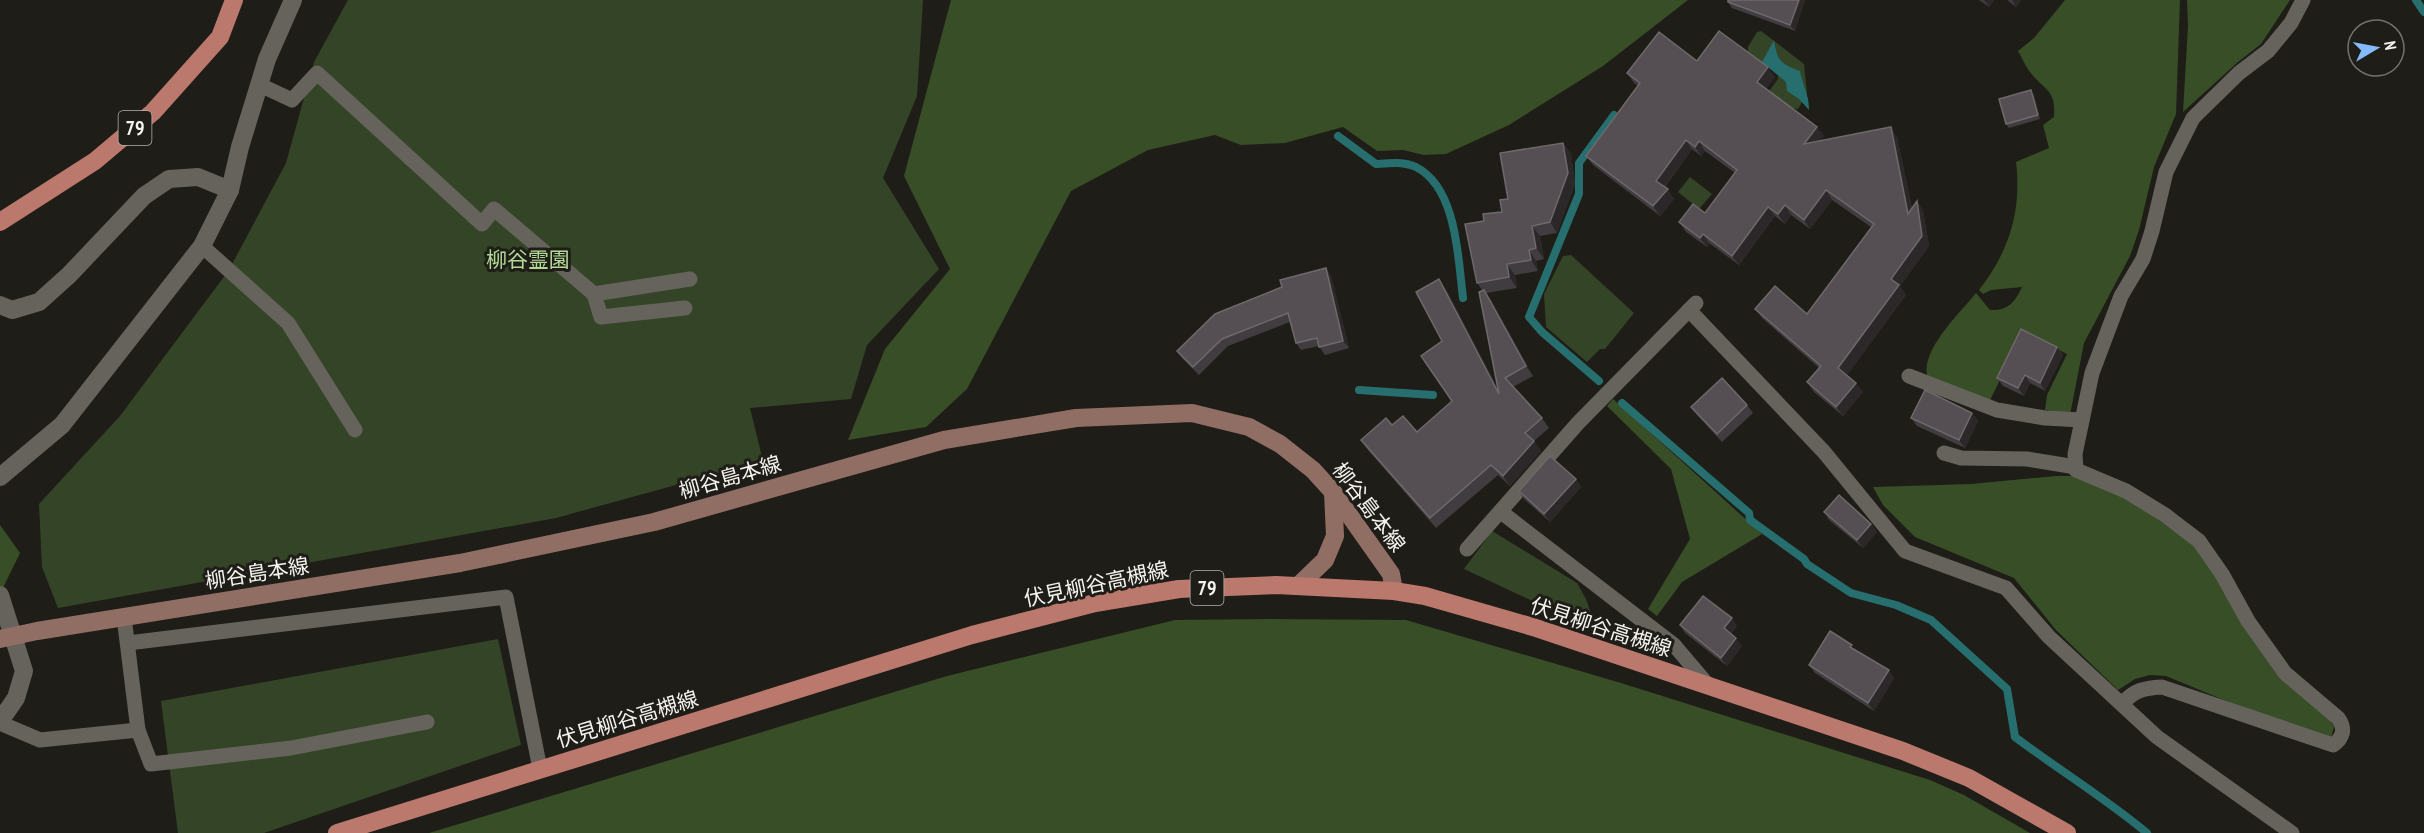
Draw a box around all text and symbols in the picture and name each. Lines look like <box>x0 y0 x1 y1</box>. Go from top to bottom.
north arrow <box>2346 18 2406 78</box>
text: N <box>2380 39 2401 51</box>
road number: 79 <box>118 111 152 145</box>
park label: 柳谷霊園 <box>486 246 570 273</box>
street label: 柳谷島本線 <box>676 450 784 504</box>
street label: 柳谷島本線 <box>1327 457 1411 557</box>
street label: 柳谷島本線 <box>203 551 311 595</box>
street label: 伏見柳谷高槻線 <box>1021 556 1171 612</box>
road number: 79 <box>1190 571 1224 605</box>
street label: 伏見柳谷高槻線 <box>1527 591 1675 663</box>
street label: 伏見柳谷高槻線 <box>553 685 701 753</box>

